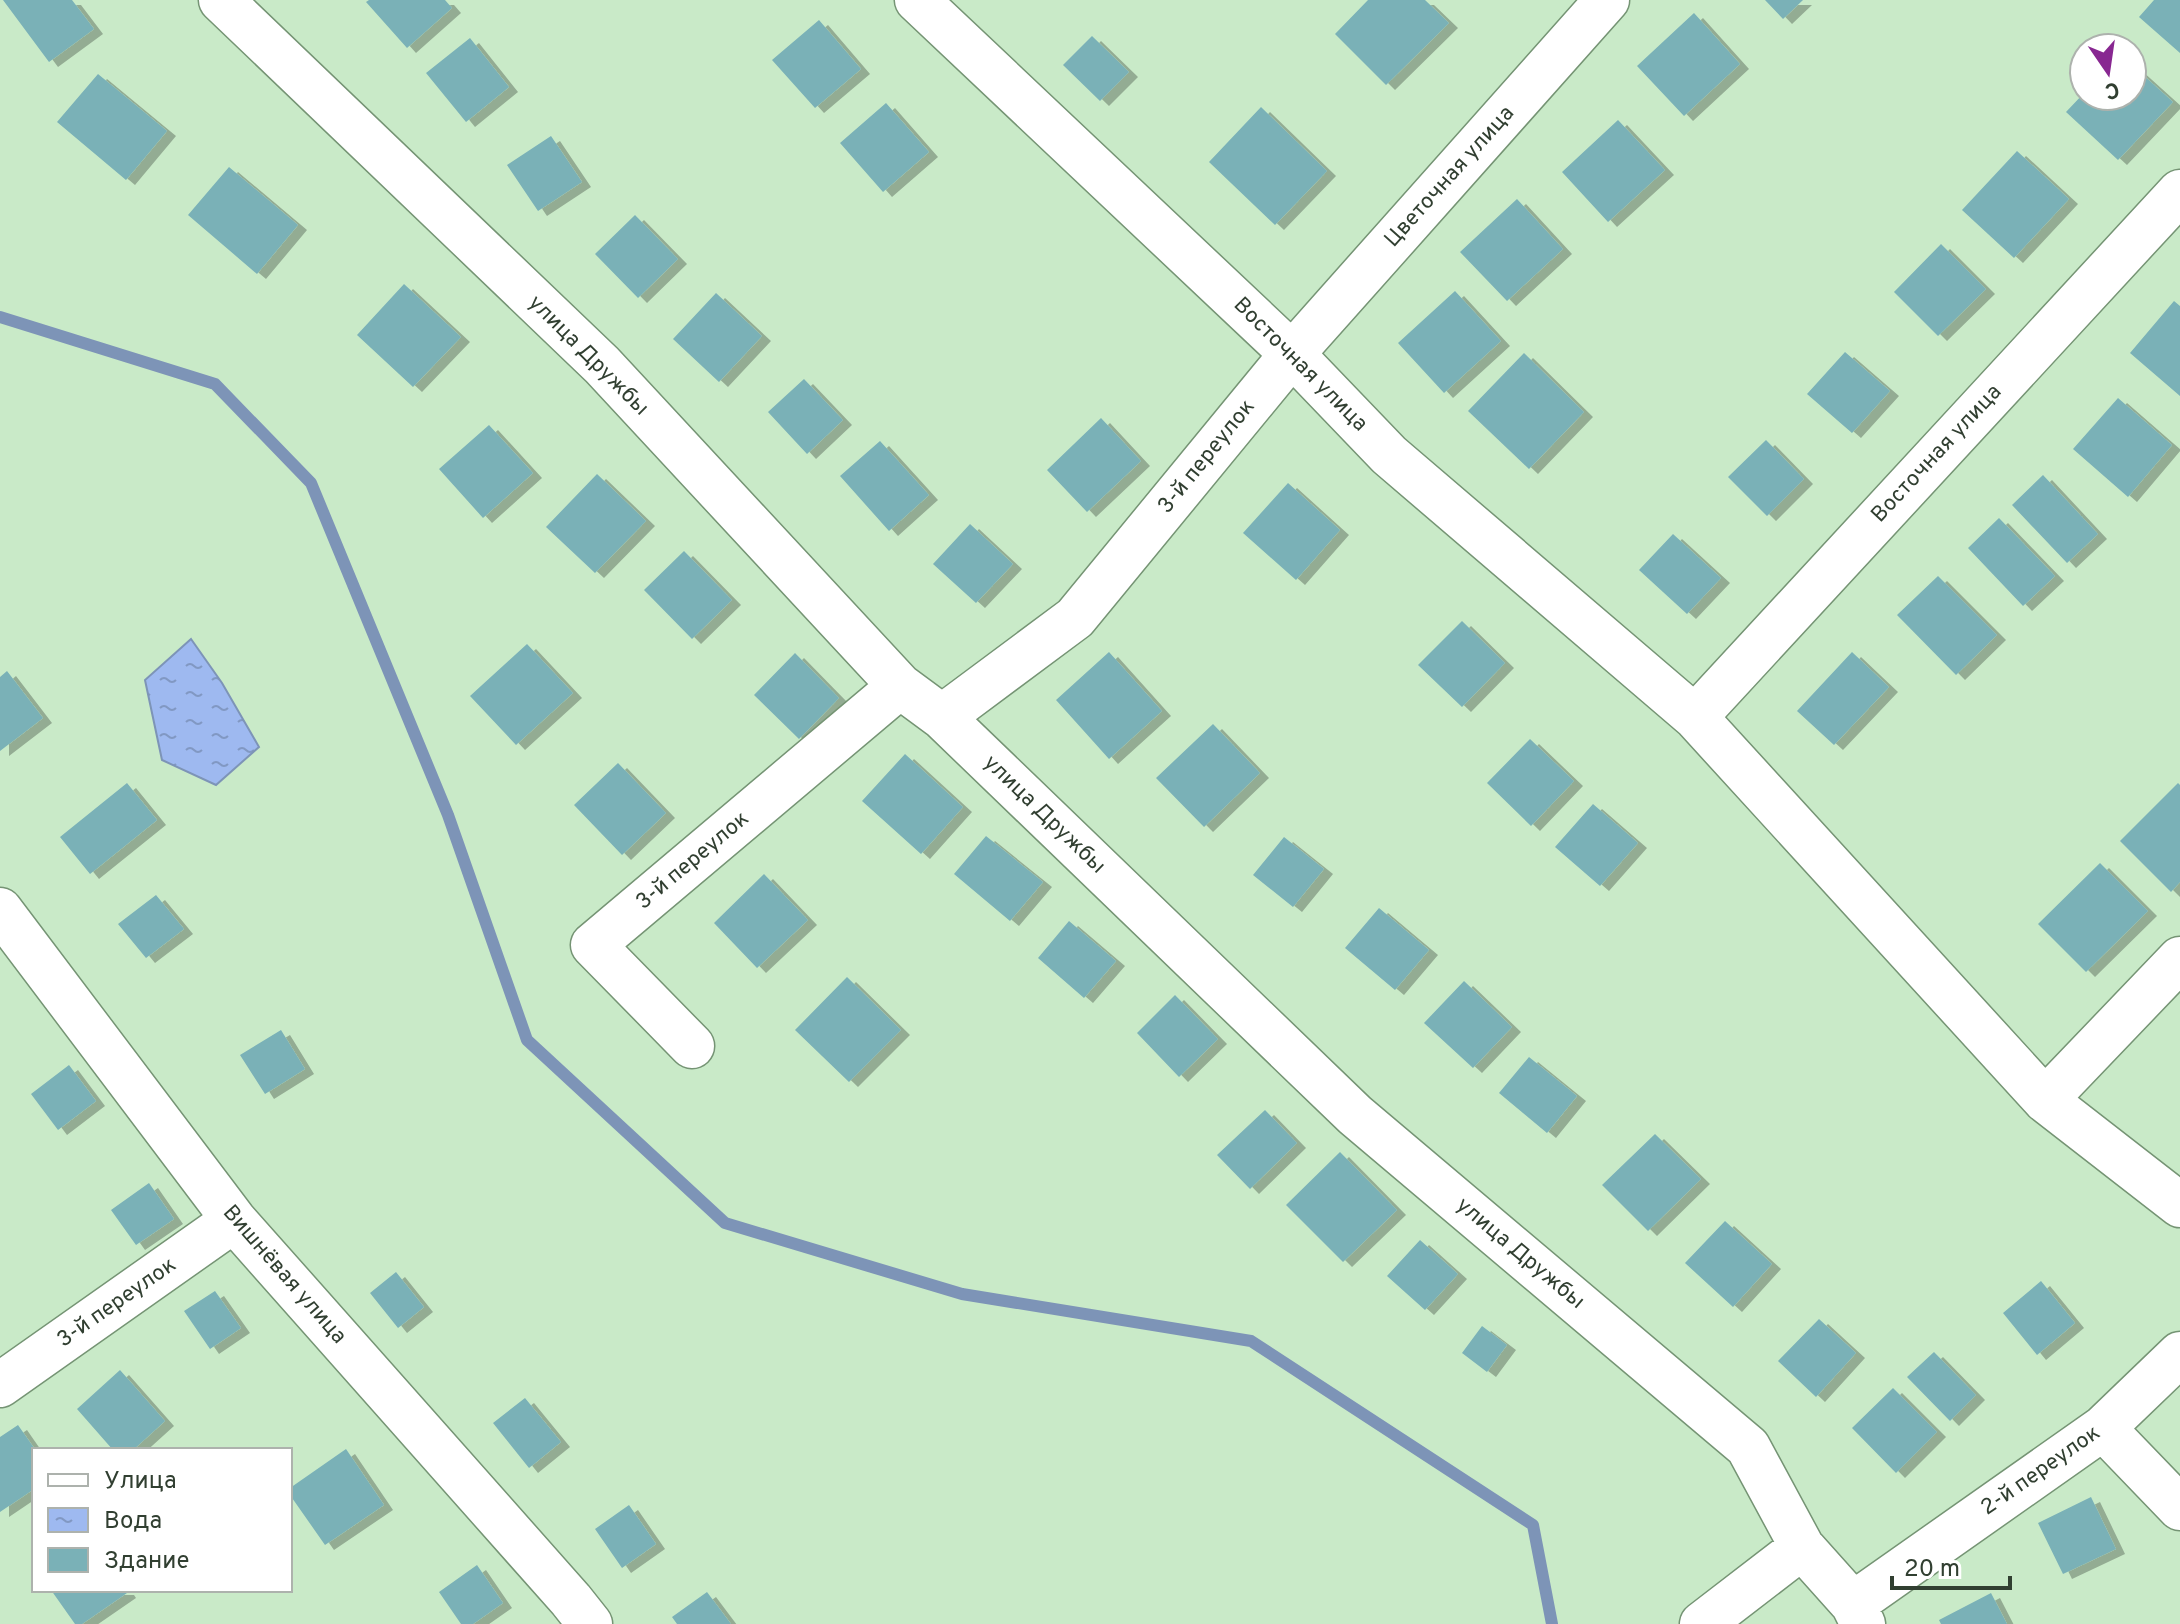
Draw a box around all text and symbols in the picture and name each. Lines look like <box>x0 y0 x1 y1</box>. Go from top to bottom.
north arrow <box>2068 32 2148 112</box>
text: С <box>2102 74 2122 104</box>
street label: Цветочная улица <box>1379 101 1521 253</box>
street label: улица Дружбы <box>522 290 654 422</box>
street label: Восточная улица <box>1227 292 1373 438</box>
street label: Восточная улица <box>1866 379 2008 529</box>
street label: 3-й переулок <box>1153 394 1261 520</box>
street label: улица Дружбы <box>977 750 1111 880</box>
street label: 3-й переулок <box>631 806 755 916</box>
street label: улица Дружбы <box>1450 1192 1590 1316</box>
street label: Вишнёвая улица <box>216 1200 352 1350</box>
street label: 3-й переулок <box>52 1252 182 1354</box>
street label: 2-й переулок <box>1976 1420 2106 1522</box>
legend <box>32 1448 292 1592</box>
text: Улица <box>104 1467 177 1497</box>
text: Вода <box>104 1507 162 1537</box>
scale bar <box>1892 1540 2010 1590</box>
text: Здание <box>104 1547 190 1577</box>
text: 20 m <box>1904 1555 1960 1585</box>

